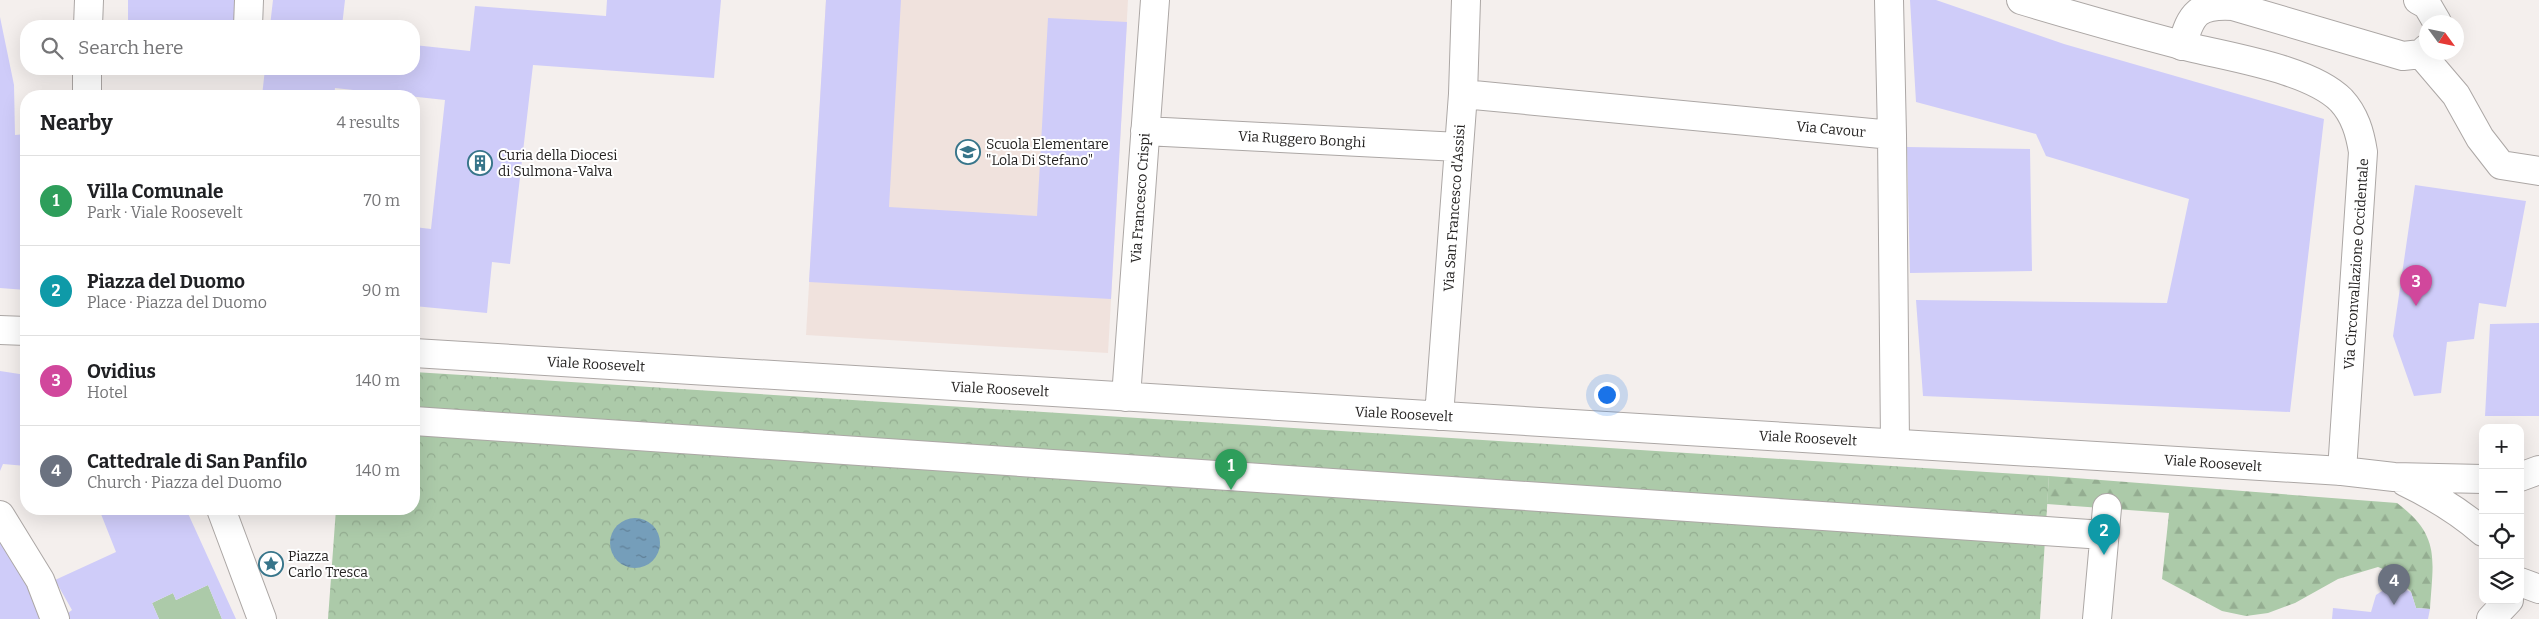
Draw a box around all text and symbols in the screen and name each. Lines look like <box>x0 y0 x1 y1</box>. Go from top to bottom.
north arrow <box>2419 15 2464 60</box>
search box <box>20 20 420 75</box>
icon: search <box>38 34 66 62</box>
text: Search here <box>78 36 183 59</box>
text: Nearby <box>40 110 113 136</box>
text: 4 results <box>337 113 400 132</box>
street label: Via Cavour <box>1796 118 1866 141</box>
street label: Via San Francesco d'Assisi <box>1440 124 1469 292</box>
street label: Via Ruggero Bonghi <box>1238 128 1366 151</box>
street label: Via Francesco Crispi <box>1127 132 1154 264</box>
place label: Scuola Elementare "Lola Di Stefano" <box>986 136 1109 169</box>
school or university icon: Scuola Elementare "Lola Di Stefano" <box>955 139 981 165</box>
place label: Curia della Diocesi di Sulmona-Valva <box>498 147 618 180</box>
building icon: Curia della Diocesi di Sulmona-Valva <box>467 150 493 176</box>
street label: Via Circonvallazione Occidentale <box>2341 158 2372 370</box>
text: Villa Comunale <box>87 180 224 203</box>
text: 1 <box>53 191 59 210</box>
text: 70 m <box>364 191 400 210</box>
text: Park · Viale Roosevelt <box>87 203 243 222</box>
pin: 3 <box>2400 265 2432 306</box>
text: Piazza del Duomo <box>87 270 245 293</box>
text: 2 <box>51 281 61 300</box>
text: 90 m <box>362 281 400 300</box>
text: Place · Piazza del Duomo <box>87 293 267 312</box>
street label: Viale Roosevelt <box>547 353 645 376</box>
text: Ovidius <box>87 360 156 383</box>
text: 3 <box>51 371 61 390</box>
text: 140 m <box>355 371 400 390</box>
street label: Viale Roosevelt <box>951 378 1049 401</box>
your location <box>1594 382 1620 408</box>
text: Hotel <box>87 383 128 402</box>
street label: Viale Roosevelt <box>1355 403 1453 426</box>
map controls <box>2479 424 2524 604</box>
button: + <box>2479 424 2524 469</box>
street label: Viale Roosevelt <box>1759 427 1857 450</box>
pin: 1 <box>1215 449 1247 490</box>
text: Cattedrale di San Panfilo <box>87 450 307 473</box>
street label: Viale Roosevelt <box>2163 452 2263 475</box>
text: 4 <box>51 461 61 480</box>
text: 140 m <box>355 461 400 480</box>
button: − <box>2479 469 2524 514</box>
text: Church · Piazza del Duomo <box>87 473 282 492</box>
pin: 2 <box>2088 514 2120 555</box>
button: locate <box>2479 514 2524 559</box>
place label: Piazza Carlo Tresca <box>288 548 368 581</box>
place icon: Piazza Carlo Tresca <box>258 551 284 577</box>
button: layers <box>2479 559 2524 604</box>
pin: 4 <box>2378 564 2410 605</box>

